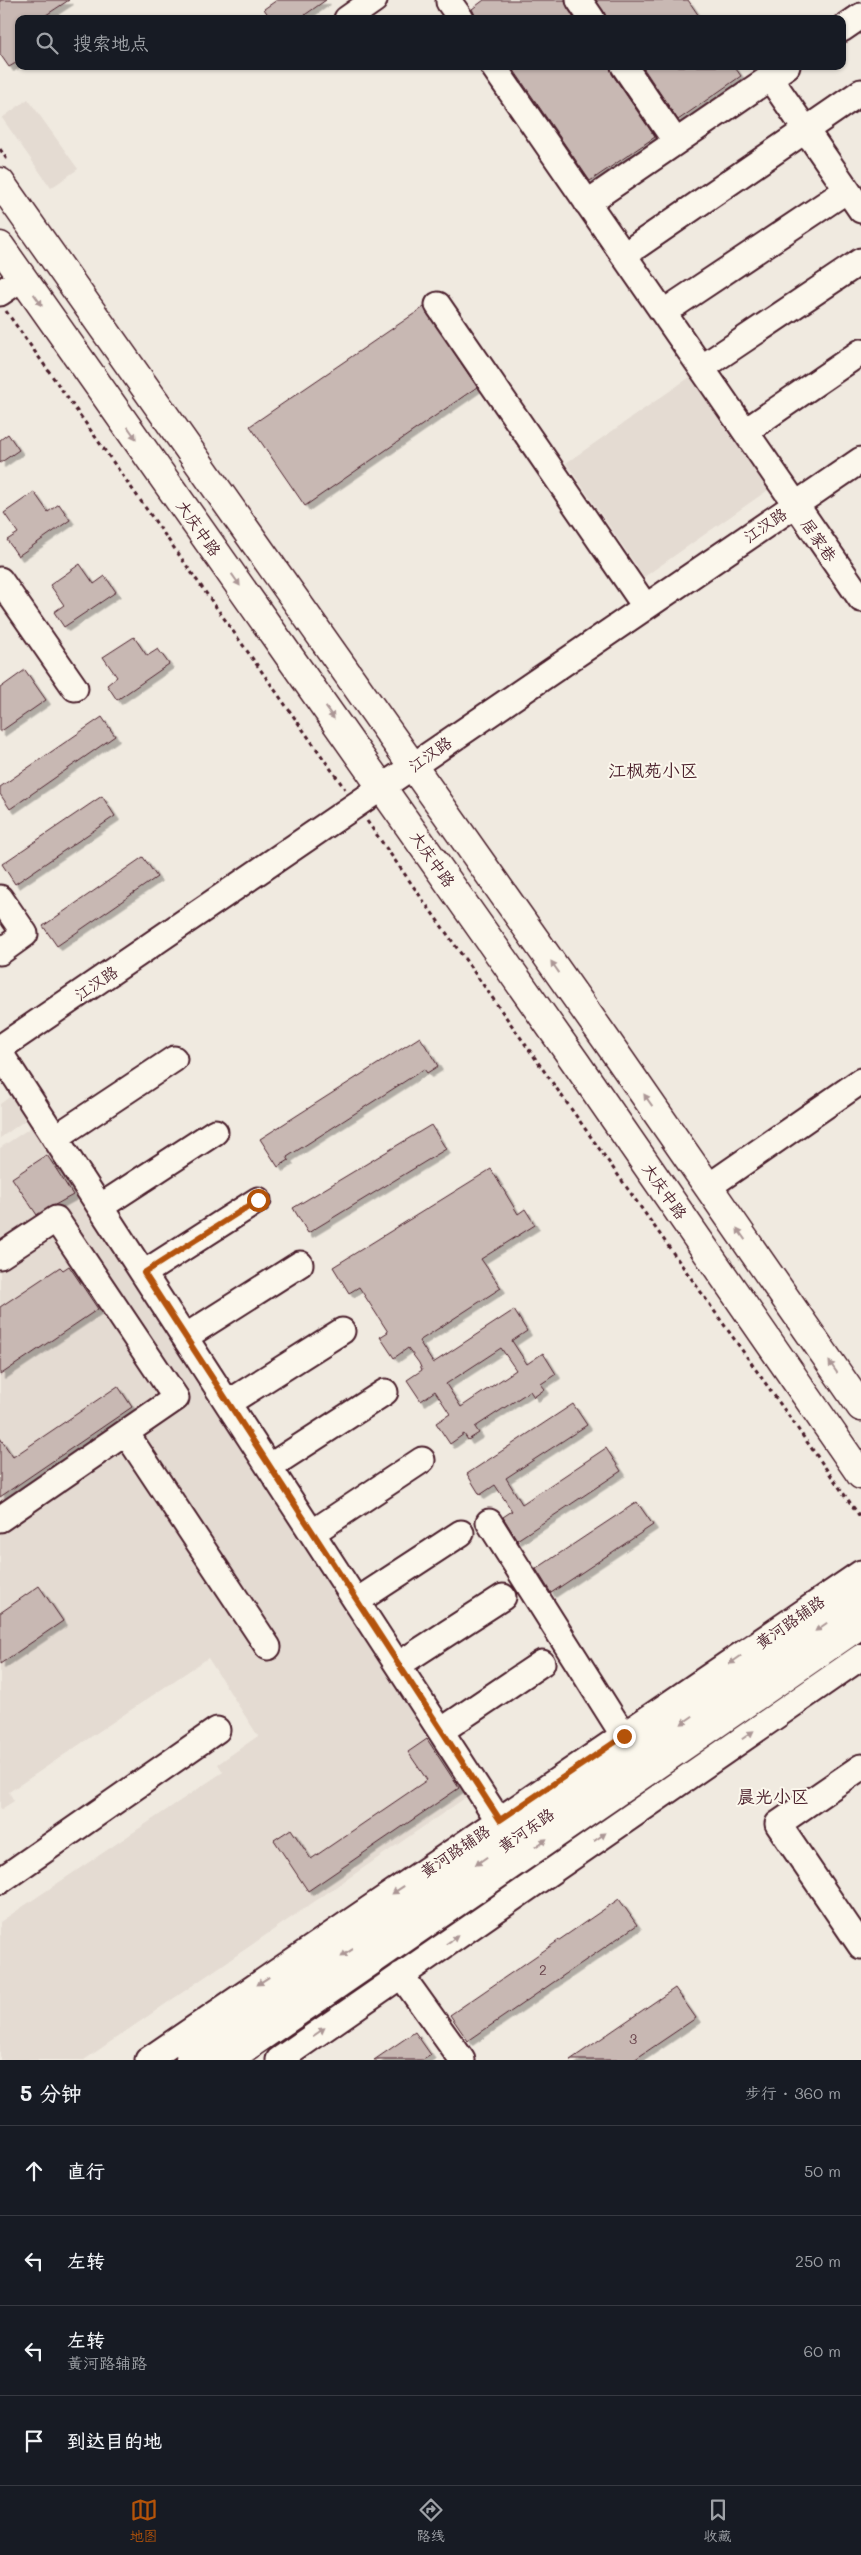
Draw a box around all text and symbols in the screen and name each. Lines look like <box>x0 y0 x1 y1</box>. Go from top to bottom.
search box <box>15 15 846 70</box>
icon: search <box>33 29 61 57</box>
text: 搜索地点 <box>73 30 149 55</box>
one-way arrow <box>33 293 43 307</box>
one-way arrow <box>127 426 137 440</box>
street label: 大庆中路 <box>172 495 226 560</box>
street label: 江汉路 <box>739 502 790 547</box>
street label: 居家巷 <box>797 514 842 565</box>
one-way arrow <box>231 573 241 587</box>
one-way arrow <box>325 706 335 719</box>
street label: 江汉路 <box>404 731 455 776</box>
district label: 江枫苑小区 <box>608 758 698 782</box>
street label: 大庆中路 <box>406 826 460 891</box>
street label: 江汉路 <box>70 960 121 1005</box>
one-way arrow <box>550 960 560 974</box>
one-way arrow <box>643 1093 653 1107</box>
street label: 大庆中路 <box>638 1158 692 1223</box>
route start <box>247 1189 270 1212</box>
one-way arrow <box>736 1227 746 1240</box>
one-way arrow <box>828 1360 838 1374</box>
street label: 黄河路辅路 <box>751 1590 829 1653</box>
one-way arrow <box>814 1622 828 1632</box>
one-way arrow <box>728 1655 741 1665</box>
one-way arrow <box>680 1715 694 1724</box>
route end <box>613 1725 636 1748</box>
one-way arrow <box>742 1730 755 1740</box>
district label: 晨光小区 <box>737 1784 809 1808</box>
street label: 黄河东路 <box>493 1803 558 1857</box>
street label: 黄河路辅路 <box>416 1820 494 1882</box>
one-way arrow <box>593 1832 607 1842</box>
one-way arrow <box>534 1839 548 1848</box>
one-way arrow <box>474 1856 488 1866</box>
one-way arrow <box>391 1885 404 1895</box>
one-way arrow <box>445 1935 459 1945</box>
one-way arrow <box>340 1948 354 1958</box>
house number: 2 <box>539 1960 547 1979</box>
one-way arrow <box>257 1976 270 1986</box>
one-way arrow <box>312 2027 326 2037</box>
house number: 3 <box>629 2029 637 2048</box>
text: 5 分钟 <box>20 2079 82 2106</box>
text: 步行 · 360 m <box>745 2082 841 2103</box>
icon: ahead <box>20 2157 48 2185</box>
text: 直行 <box>67 2158 105 2183</box>
text: 50 m <box>804 2160 841 2181</box>
icon: left <box>20 2247 48 2275</box>
text: 左转 <box>67 2248 105 2273</box>
text: 250 m <box>795 2250 841 2271</box>
text: 左转 <box>67 2327 105 2352</box>
icon: left <box>20 2337 48 2365</box>
text: 60 m <box>804 2340 841 2361</box>
text: 黄河路辅路 <box>67 2352 147 2373</box>
icon: arrive <box>20 2427 48 2455</box>
text: 到达目的地 <box>67 2428 162 2453</box>
tab: 地图 <box>130 2496 158 2545</box>
tab: 路线 <box>417 2496 445 2545</box>
tab: 收藏 <box>704 2496 732 2545</box>

